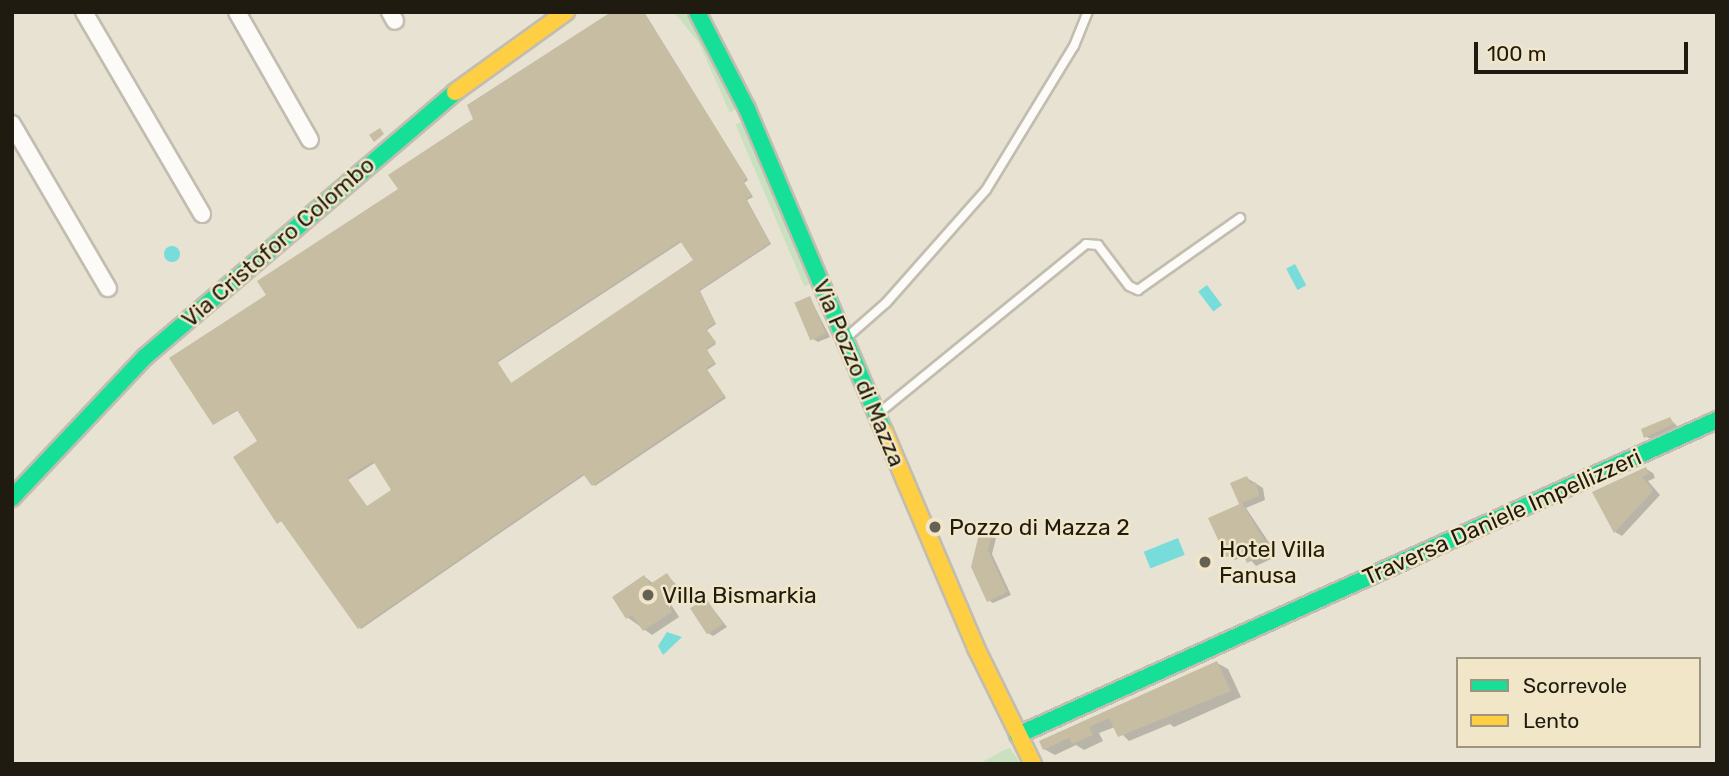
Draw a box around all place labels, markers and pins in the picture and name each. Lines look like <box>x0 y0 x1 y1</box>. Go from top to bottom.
place label: Pozzo di Mazza 2 <box>949 513 1130 541</box>
marker: Pozzo di Mazza 2 <box>927 519 943 535</box>
place label: Hotel Villa Fanusa <box>1219 535 1326 589</box>
marker: Hotel Villa Fanusa <box>1197 554 1213 570</box>
place label: Villa Bismarkia <box>662 581 817 609</box>
marker: Villa Bismarkia <box>640 587 656 603</box>

